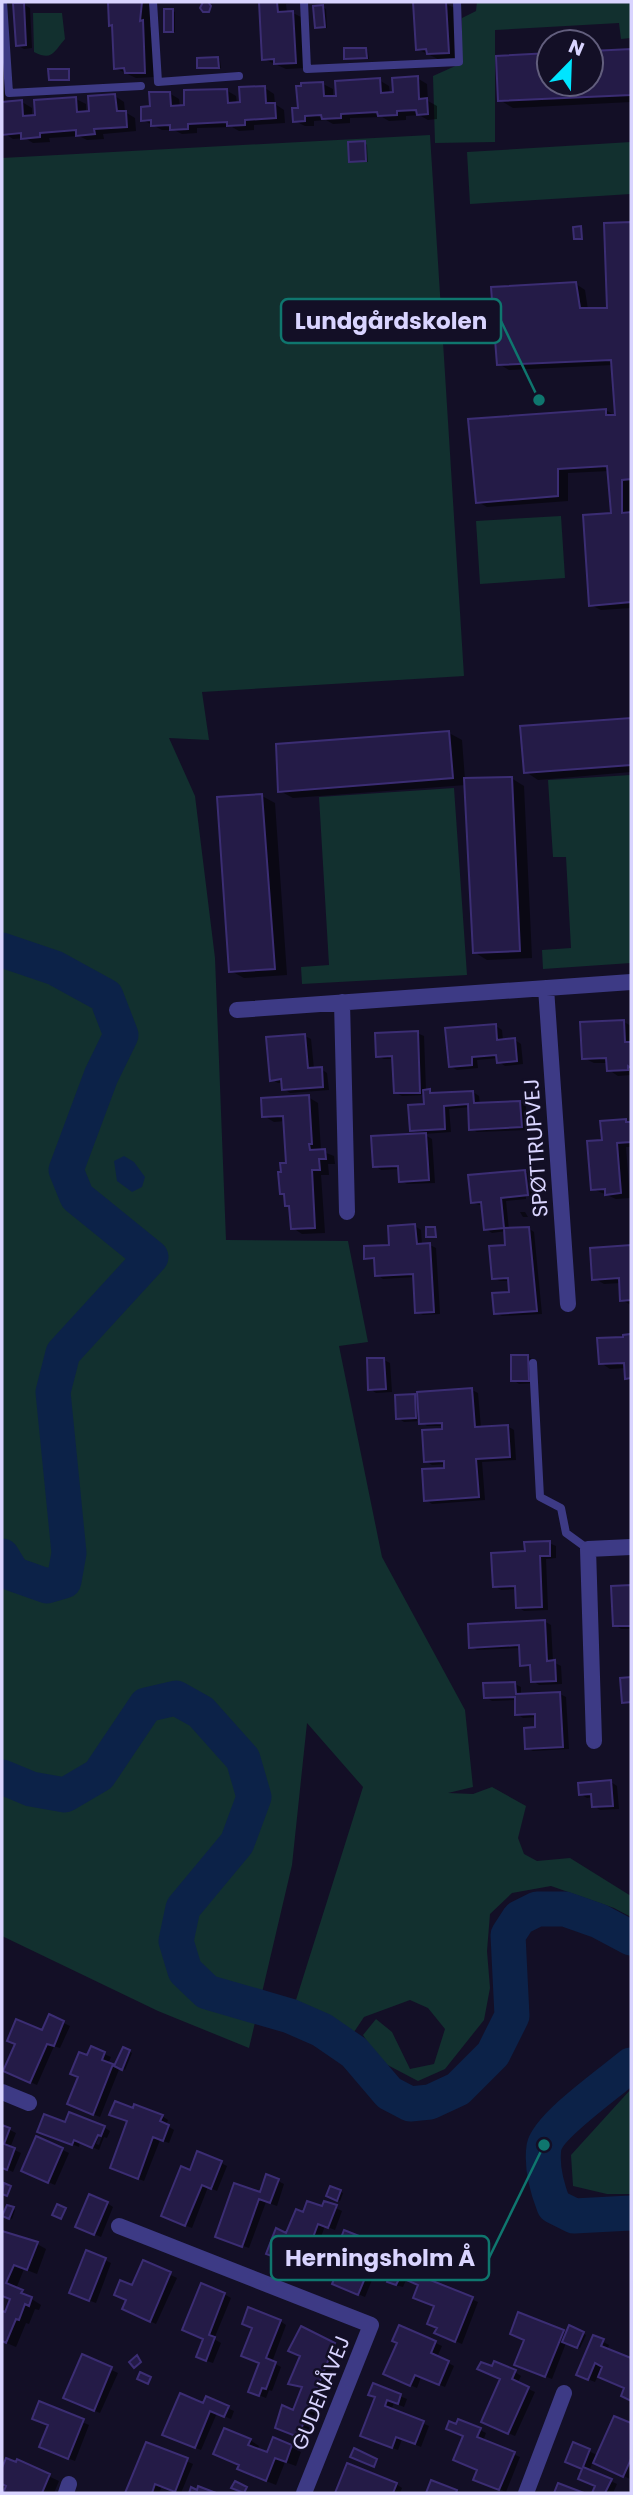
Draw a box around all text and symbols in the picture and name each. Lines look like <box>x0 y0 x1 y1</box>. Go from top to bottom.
north arrow <box>535 28 605 98</box>
text: N <box>565 33 588 63</box>
callout: Lundgårdskolen <box>281 299 501 343</box>
text: Lundgårdskolen <box>295 305 487 337</box>
street label: SPØTTRUPVEJ <box>516 1078 555 1218</box>
callout: Herningsholm Å <box>271 2236 489 2280</box>
text: Herningsholm Å <box>285 2242 475 2274</box>
street label: GUDENÅVEJ <box>284 2331 357 2454</box>

